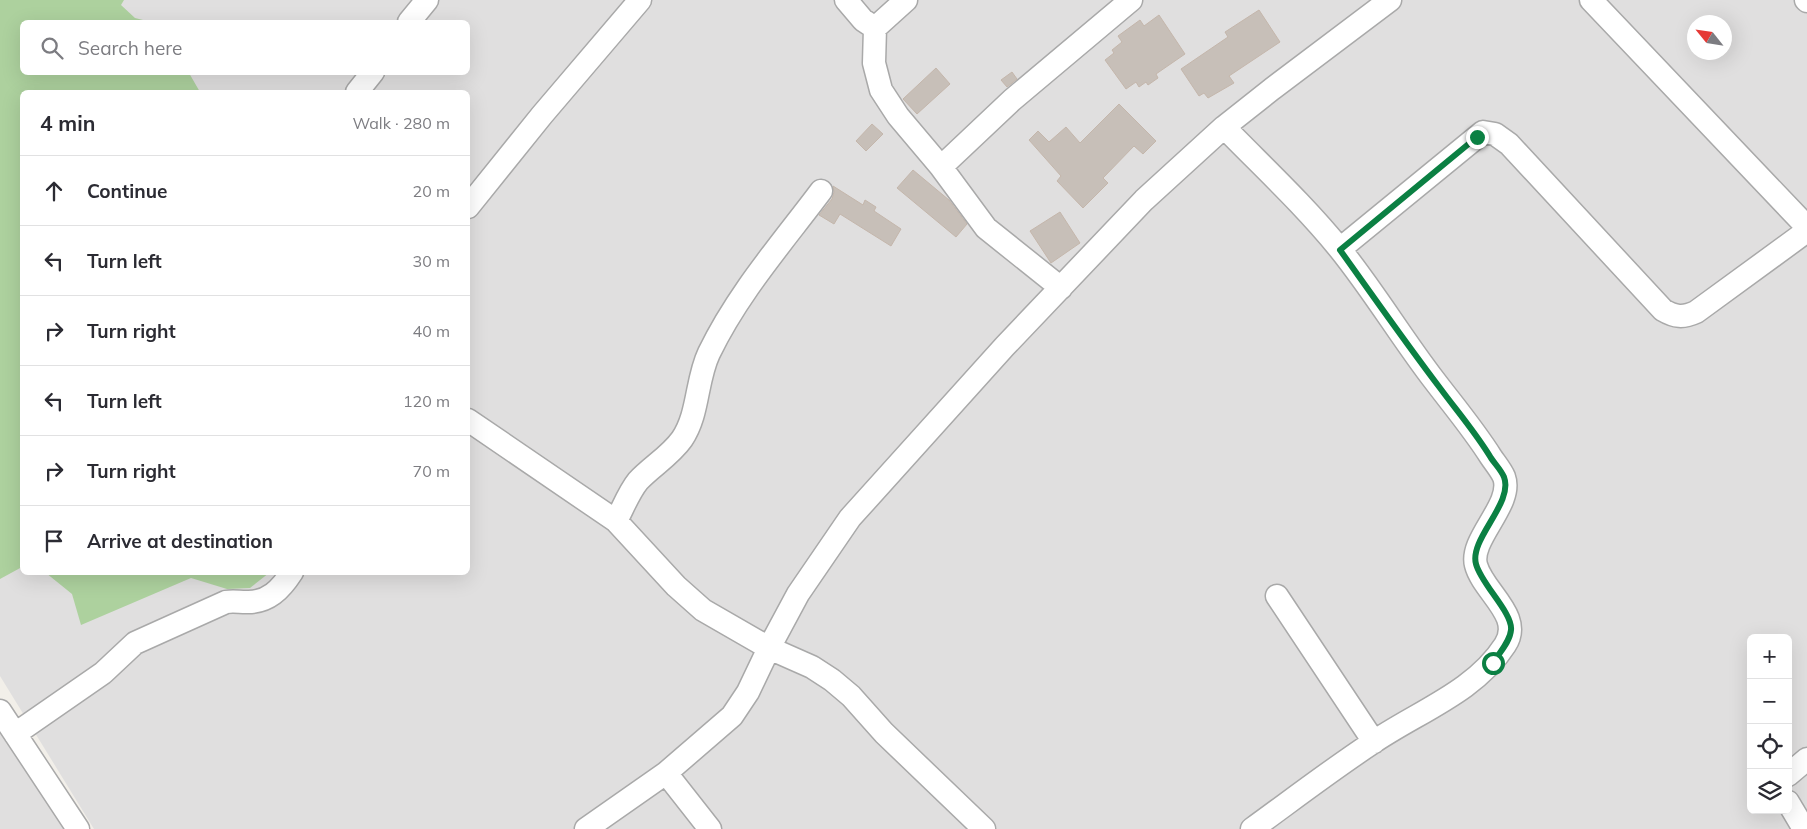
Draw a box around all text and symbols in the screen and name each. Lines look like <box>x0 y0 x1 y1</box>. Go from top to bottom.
north arrow <box>1687 15 1732 60</box>
search box <box>20 20 470 75</box>
icon: search <box>38 34 66 62</box>
text: Search here <box>78 36 182 60</box>
text: 4 min <box>40 110 95 136</box>
text: Walk · 280 m <box>352 113 450 133</box>
route end <box>1466 126 1489 149</box>
icon: ahead <box>40 177 68 205</box>
text: Continue <box>87 179 167 203</box>
text: 20 m <box>413 181 450 201</box>
icon: left <box>40 247 68 275</box>
text: Turn left <box>87 249 162 273</box>
text: 30 m <box>413 251 450 271</box>
icon: right <box>40 317 68 345</box>
text: Turn right <box>87 319 176 343</box>
text: 40 m <box>413 321 450 341</box>
icon: left <box>40 387 68 415</box>
text: Turn left <box>87 389 162 413</box>
text: 120 m <box>403 391 450 411</box>
icon: right <box>40 457 68 485</box>
text: Turn right <box>87 459 176 483</box>
text: 70 m <box>413 461 450 481</box>
icon: arrive <box>40 527 68 555</box>
text: Arrive at destination <box>87 529 273 553</box>
map controls <box>1747 634 1792 814</box>
button: + <box>1747 634 1792 679</box>
route start <box>1482 652 1505 675</box>
button: − <box>1747 679 1792 724</box>
button: locate <box>1747 724 1792 769</box>
button: layers <box>1747 769 1792 814</box>

